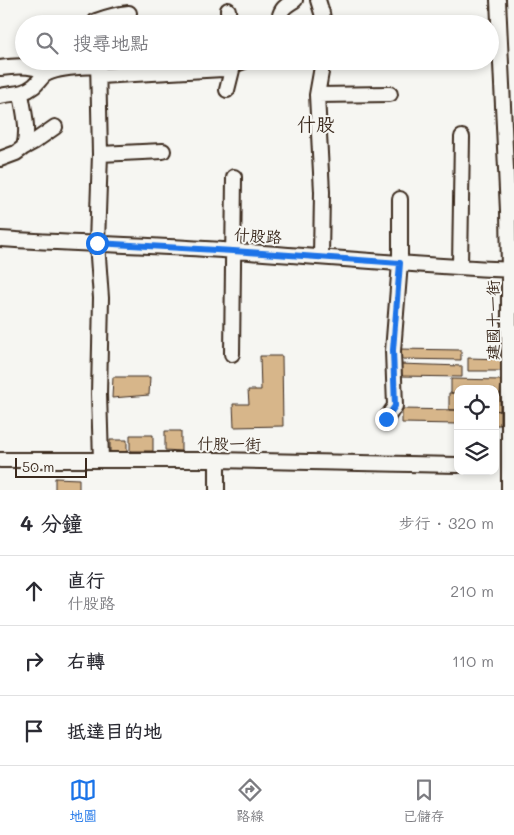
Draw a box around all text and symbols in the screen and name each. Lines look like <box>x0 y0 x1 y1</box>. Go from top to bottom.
search box <box>15 15 499 70</box>
icon: search <box>33 29 61 57</box>
text: 搜尋地點 <box>73 30 149 55</box>
district label: 什股 <box>297 111 335 136</box>
street label: 什股路 <box>233 223 283 247</box>
route start <box>86 232 109 255</box>
street label: 建國十一街 <box>482 280 503 360</box>
map controls <box>454 385 499 475</box>
button: locate <box>454 385 499 430</box>
route end <box>375 408 398 431</box>
button: layers <box>454 430 499 475</box>
street label: 什股一街 <box>197 432 261 454</box>
scale bar <box>15 455 88 478</box>
text: 50 m <box>22 457 54 476</box>
text: 4 分鐘 <box>20 509 83 536</box>
text: 步行 · 320 m <box>399 512 494 533</box>
text: 直行 <box>67 567 105 592</box>
icon: ahead <box>20 577 48 605</box>
text: 210 m <box>450 580 494 601</box>
text: 什股路 <box>67 592 115 613</box>
icon: right <box>20 647 48 675</box>
text: 右轉 <box>67 648 105 673</box>
text: 110 m <box>452 650 494 671</box>
icon: arrive <box>20 717 48 745</box>
text: 抵達目的地 <box>67 718 162 743</box>
tab: 地圖 <box>69 776 97 825</box>
tab: 路線 <box>236 776 264 825</box>
tab: 已儲存 <box>403 776 445 825</box>

